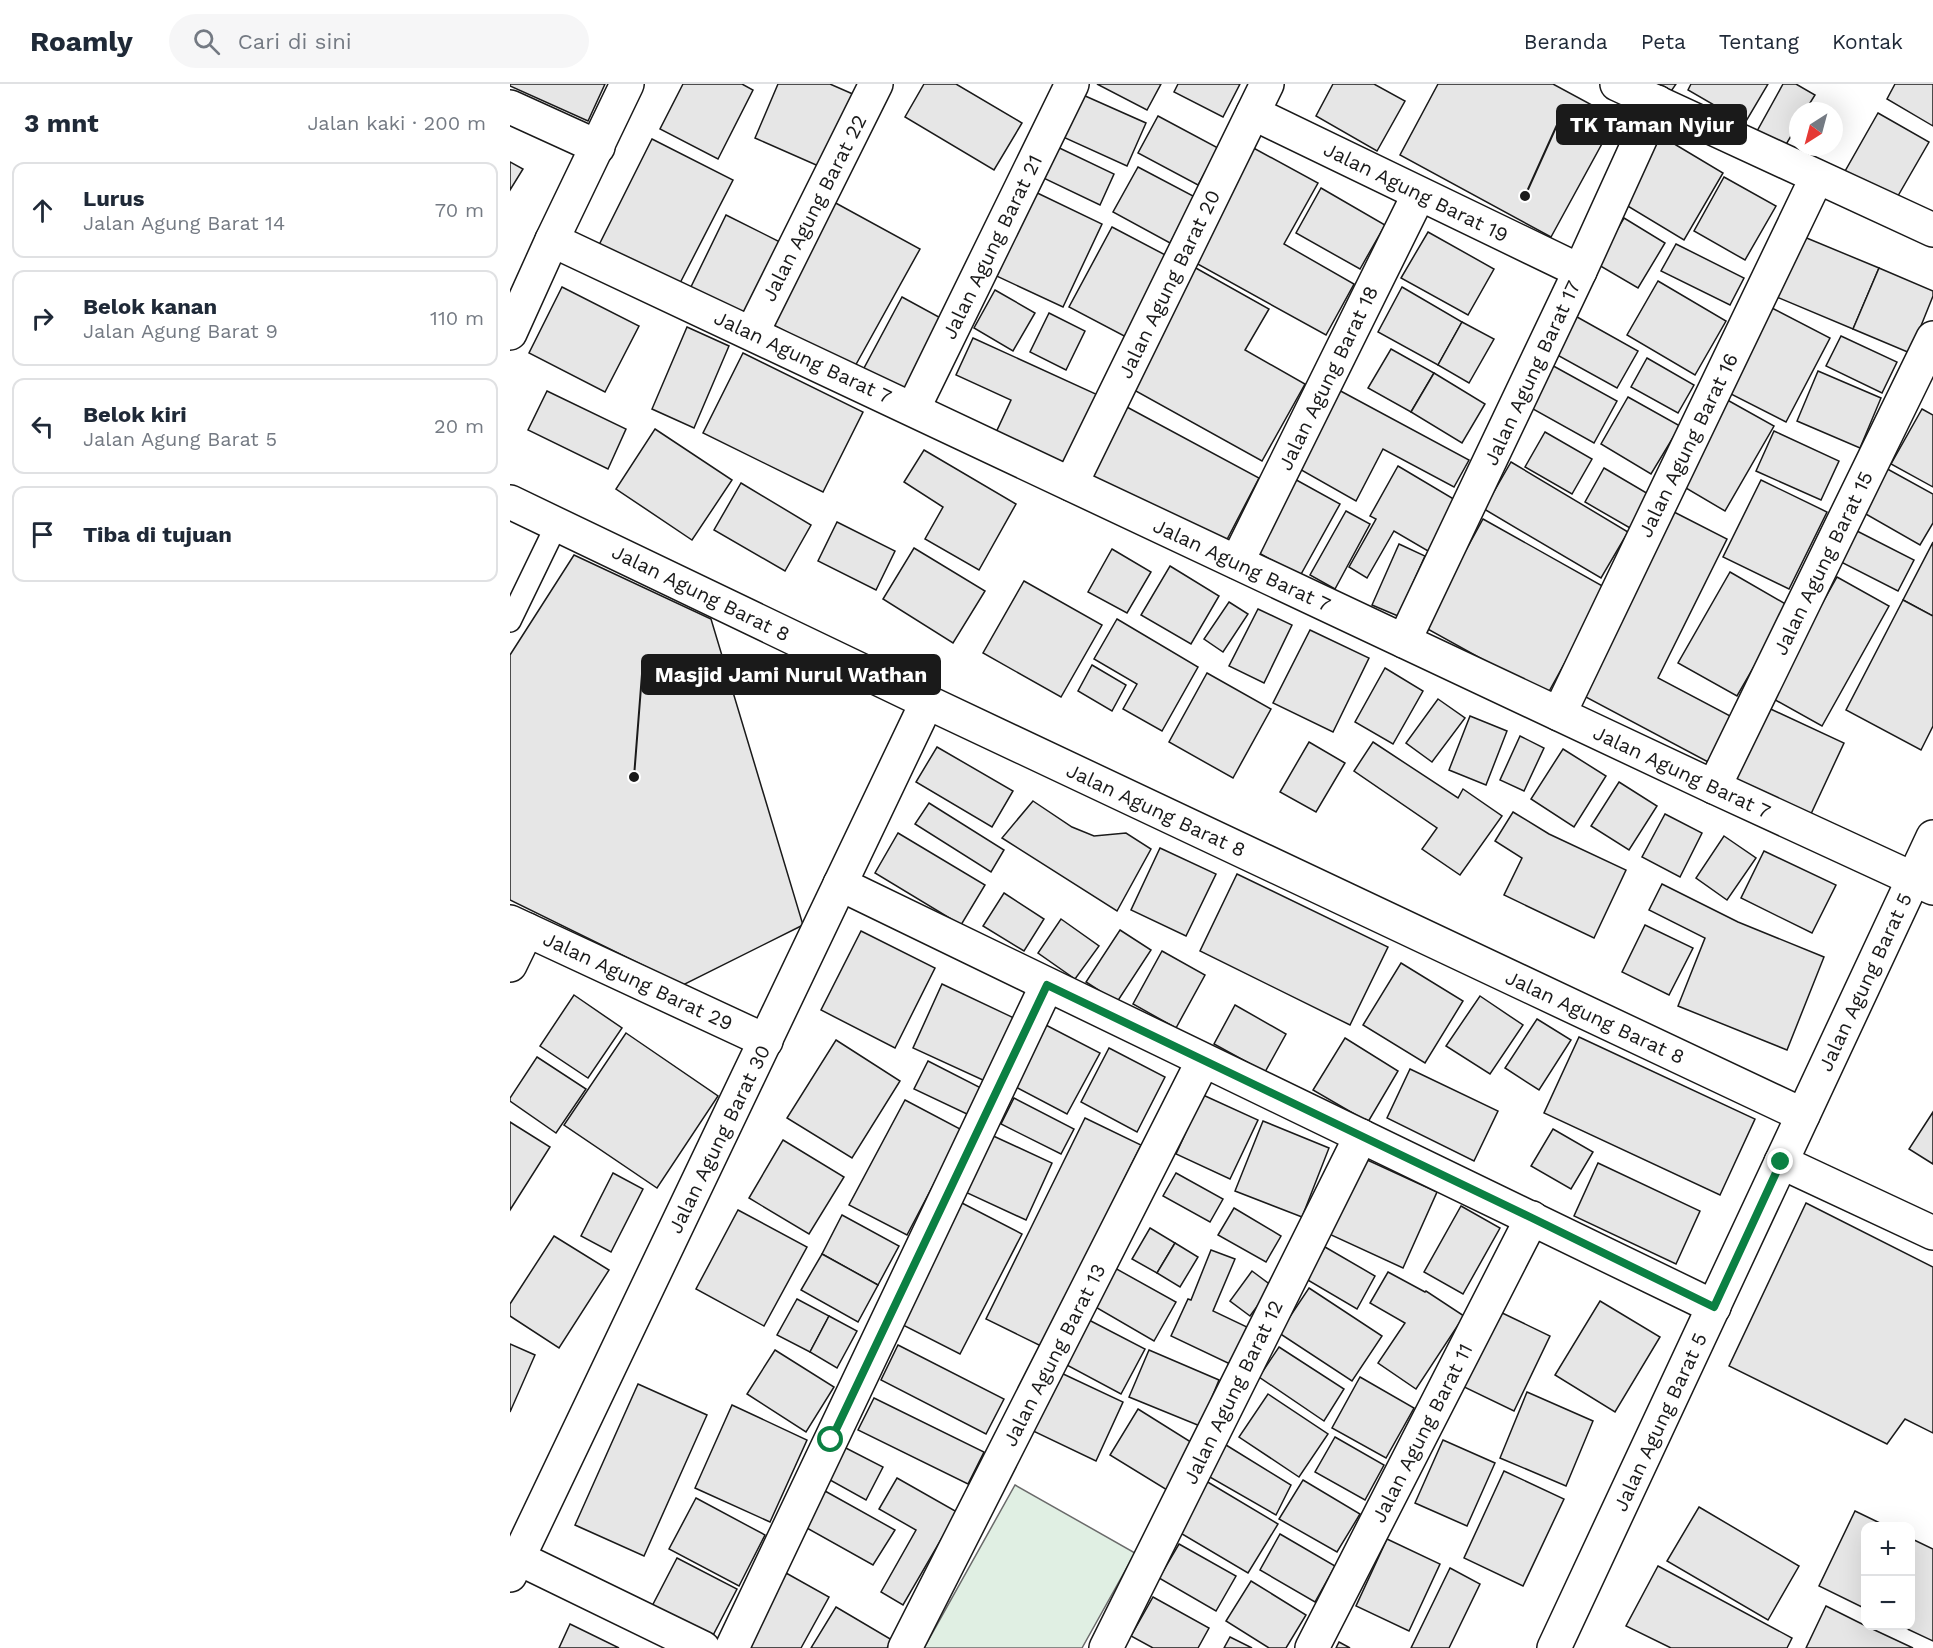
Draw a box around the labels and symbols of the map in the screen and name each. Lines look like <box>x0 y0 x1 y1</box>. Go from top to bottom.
north arrow <box>1789 102 1843 156</box>
callout: TK Taman Nyiur <box>1557 105 1746 144</box>
street label: Jalan Agung Barat 22 <box>757 111 871 305</box>
text: TK Taman Nyiur <box>1570 112 1734 137</box>
street label: Jalan Agung Barat 19 <box>1320 137 1512 247</box>
street label: Jalan Agung Barat 21 <box>937 151 1047 343</box>
street label: Jalan Agung Barat 20 <box>1113 186 1225 382</box>
street label: Jalan Agung Barat 17 <box>1479 277 1585 469</box>
street label: Jalan Agung Barat 18 <box>1273 282 1383 474</box>
street label: Jalan Agung Barat 7 <box>710 305 896 409</box>
street label: Jalan Agung Barat 16 <box>1633 349 1743 541</box>
street label: Jalan Agung Barat 15 <box>1768 467 1878 659</box>
street label: Jalan Agung Barat 7 <box>1149 513 1335 617</box>
street label: Jalan Agung Barat 8 <box>608 540 794 646</box>
callout: Masjid Jami Nurul Wathan <box>642 655 940 694</box>
text: Masjid Jami Nurul Wathan <box>655 662 927 687</box>
street label: Jalan Agung Barat 7 <box>1589 720 1775 824</box>
street label: Jalan Agung Barat 8 <box>1063 758 1249 862</box>
street label: Jalan Agung Barat 5 <box>1813 889 1917 1075</box>
street label: Jalan Agung Barat 29 <box>539 926 737 1036</box>
street label: Jalan Agung Barat 8 <box>1502 965 1688 1069</box>
street label: Jalan Agung Barat 30 <box>663 1041 775 1237</box>
route end <box>1767 1148 1793 1174</box>
street label: Jalan Agung Barat 13 <box>998 1260 1110 1450</box>
street label: Jalan Agung Barat 12 <box>1178 1296 1288 1488</box>
street label: Jalan Agung Barat 5 <box>1608 1329 1712 1515</box>
street label: Jalan Agung Barat 11 <box>1366 1339 1478 1527</box>
route start <box>817 1426 843 1452</box>

